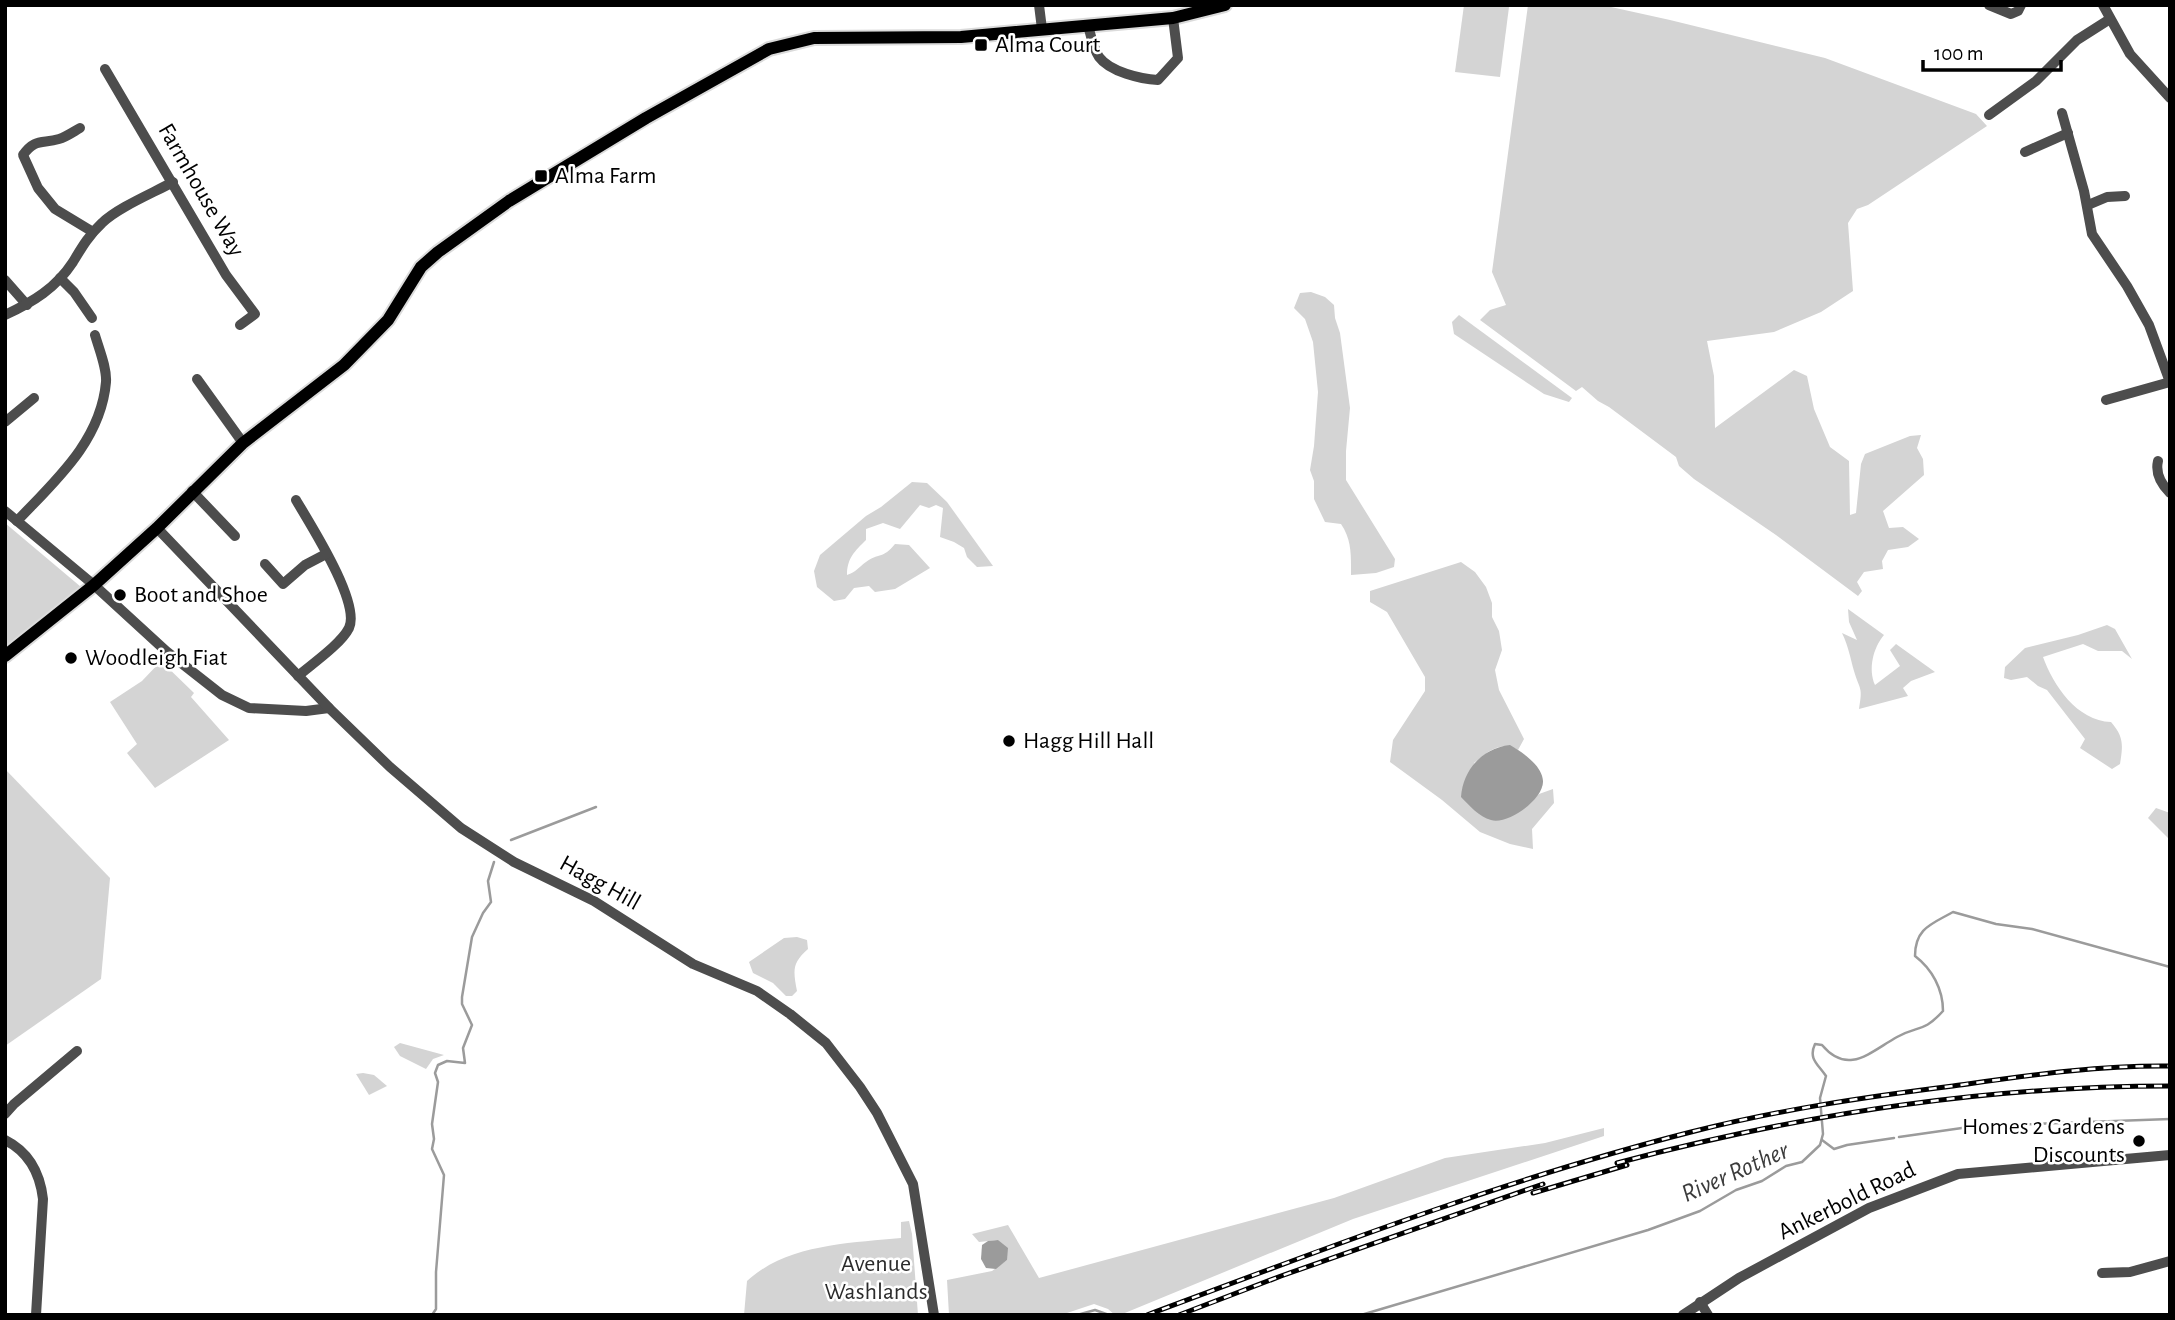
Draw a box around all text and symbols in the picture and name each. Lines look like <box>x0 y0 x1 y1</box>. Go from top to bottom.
scale bar <box>1923 28 2061 72</box>
place label: Alma Court <box>995 33 1101 57</box>
marker: Alma Court <box>973 37 989 53</box>
text: 100 m <box>1934 43 1984 64</box>
street label: Farmhouse Way <box>153 119 249 261</box>
place label: Alma Farm <box>555 164 657 188</box>
marker: Alma Farm <box>533 168 549 184</box>
place label: Boot and Shoe <box>134 583 268 607</box>
marker: Boot and Shoe <box>112 587 128 603</box>
place label: Woodleigh Fiat <box>85 646 228 670</box>
marker: Woodleigh Fiat <box>63 650 79 666</box>
place label: Hagg Hill Hall <box>1023 729 1154 753</box>
marker: Hagg Hill Hall <box>1001 733 1017 749</box>
street label: Hagg Hill <box>556 851 644 915</box>
place label: Homes 2 Gardens Discounts <box>1962 1115 2125 1167</box>
marker: Homes 2 Gardens Discounts <box>2131 1133 2147 1149</box>
water label: River Rother <box>1678 1136 1794 1207</box>
street label: Ankerbold Road <box>1775 1157 1919 1245</box>
park label: Avenue Washlands <box>824 1252 928 1304</box>

